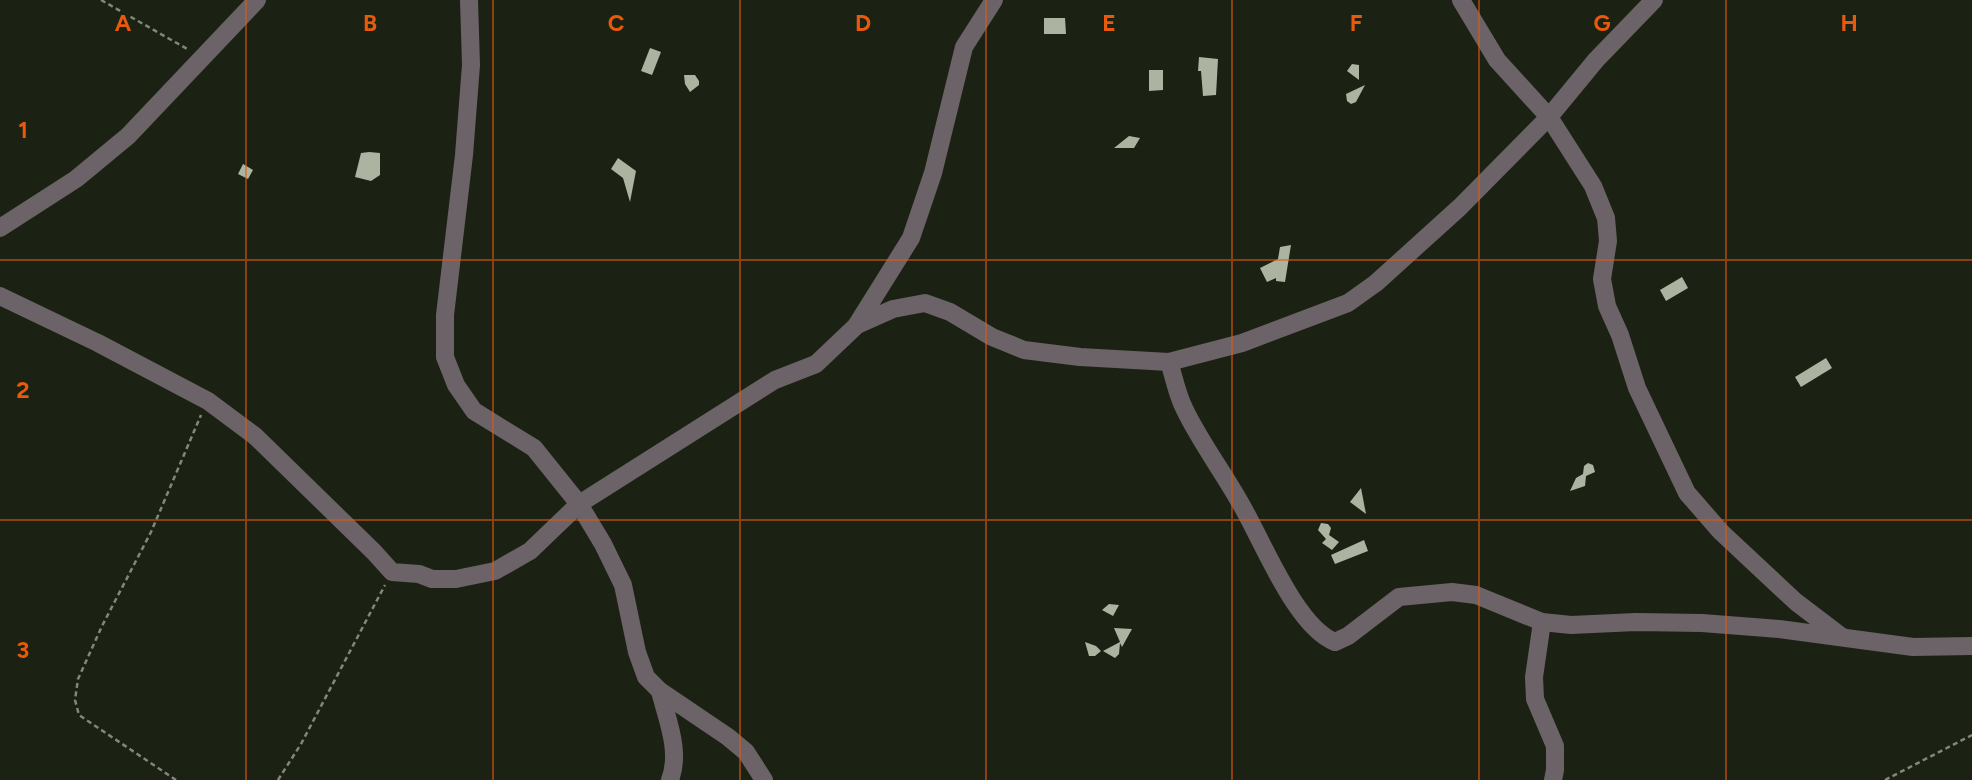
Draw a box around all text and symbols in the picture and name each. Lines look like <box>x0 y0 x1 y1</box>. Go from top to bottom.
text: A <box>115 9 132 37</box>
text: B <box>363 9 377 37</box>
text: C <box>608 9 625 37</box>
text: D <box>855 9 871 37</box>
text: E <box>1102 9 1116 37</box>
text: F <box>1350 9 1363 37</box>
text: G <box>1593 9 1611 37</box>
text: H <box>1840 9 1858 37</box>
text: 1 <box>18 116 28 144</box>
text: 2 <box>16 376 30 404</box>
text: 3 <box>17 636 29 664</box>

